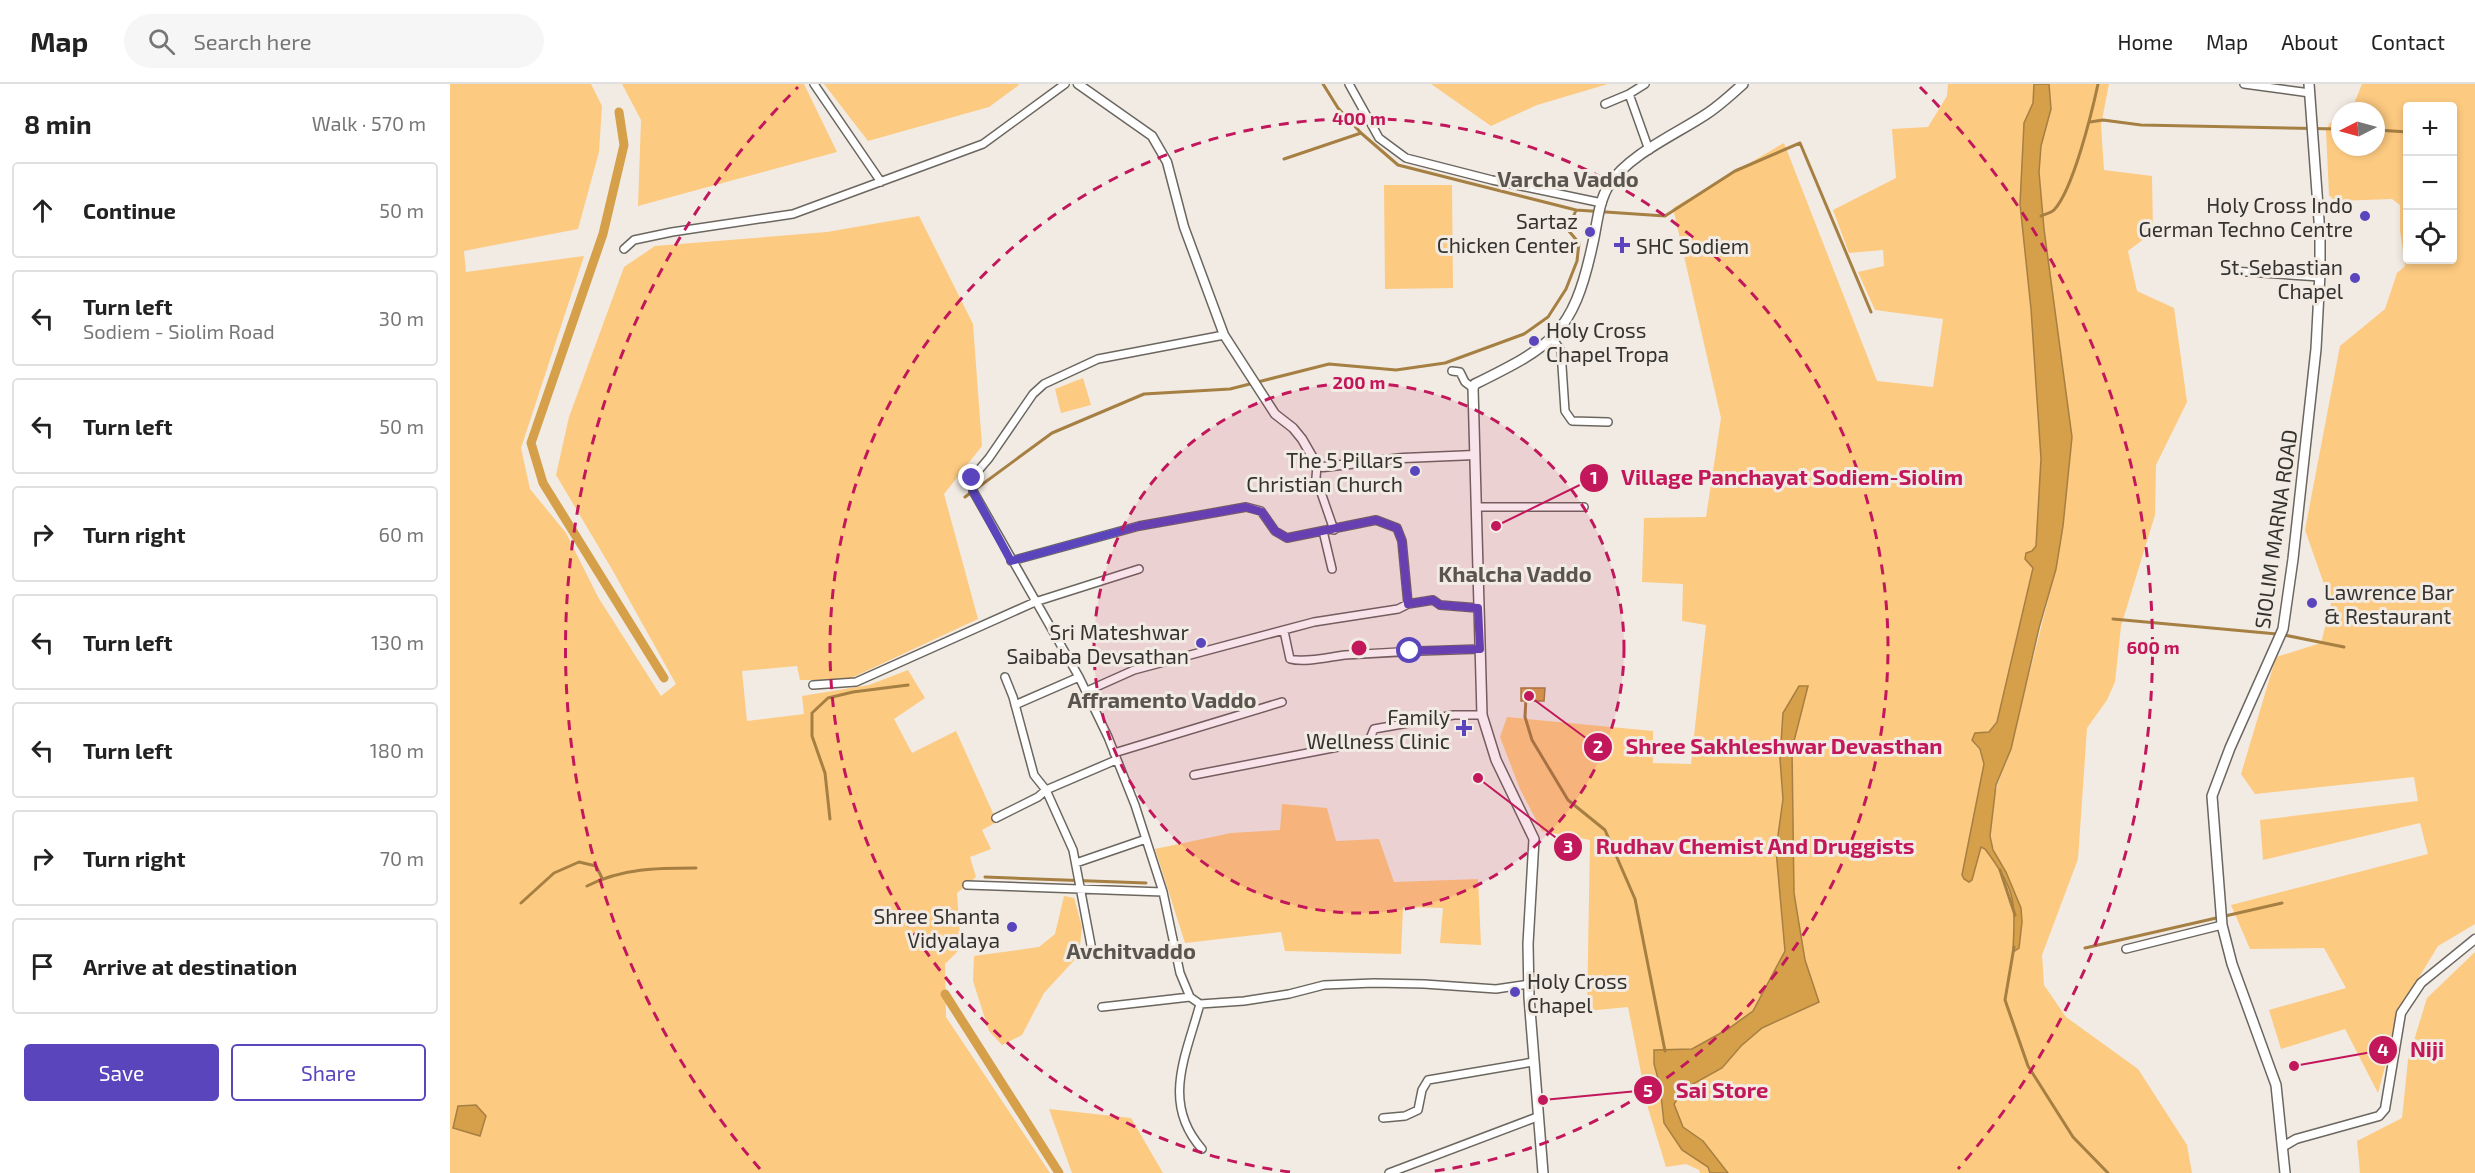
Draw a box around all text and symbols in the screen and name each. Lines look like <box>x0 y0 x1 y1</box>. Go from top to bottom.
search box <box>124 14 544 68</box>
text: Map <box>30 24 88 58</box>
icon: search <box>145 25 178 58</box>
text: Search here <box>193 28 312 54</box>
text: Home <box>2117 29 2173 54</box>
text: Map <box>2206 29 2248 54</box>
text: About <box>2281 29 2338 54</box>
text: Contact <box>2371 29 2445 54</box>
north arrow <box>2331 102 2385 156</box>
map controls <box>2403 102 2457 264</box>
button: + <box>2403 102 2457 156</box>
text: 400 m <box>1332 107 1386 129</box>
text: 8 min <box>24 108 92 139</box>
text: Walk · 570 m <box>312 111 426 135</box>
button: − <box>2403 156 2457 210</box>
district label: Varcha Vaddo <box>1497 165 1639 191</box>
place label: Holy Cross Indo German Techno Centre <box>2139 192 2353 241</box>
icon: ahead <box>26 194 59 227</box>
text: Continue <box>83 197 176 223</box>
text: 50 m <box>379 198 424 222</box>
place label: Sartaz Chicken Center <box>1437 208 1579 257</box>
marker: Holy Cross Indo German Techno Centre <box>2358 209 2372 223</box>
button: locate <box>2403 210 2457 264</box>
marker: Sartaz Chicken Center <box>1583 225 1597 239</box>
place label: SHC Sodiem <box>1636 233 1749 258</box>
marker: SHC Sodiem <box>1613 236 1631 254</box>
place label: St. Sebastian Chapel <box>2220 254 2344 303</box>
marker: St. Sebastian Chapel <box>2348 271 2362 285</box>
text: Turn left <box>83 293 172 319</box>
icon: left <box>26 302 59 335</box>
text: 30 m <box>379 306 424 330</box>
place label: Holy Cross Chapel Tropa <box>1546 317 1669 366</box>
text: Sodiem - Siolim Road <box>83 319 275 343</box>
marker: Holy Cross Chapel Tropa <box>1527 334 1541 348</box>
text: 200 m <box>1333 371 1385 393</box>
icon: left <box>26 410 59 443</box>
text: Turn left <box>83 413 172 439</box>
text: 50 m <box>379 414 424 438</box>
street label: SIOLIM MARNA ROAD <box>2249 428 2301 630</box>
place label: The 5 Pillars Christian Church <box>1246 447 1403 496</box>
callout: Village Panchayat Sodiem-Siolim <box>1579 458 1975 498</box>
text: Village Panchayat Sodiem-Siolim <box>1621 463 1963 490</box>
route end <box>958 464 984 490</box>
marker: The 5 Pillars Christian Church <box>1408 464 1422 478</box>
text: 1 <box>1590 466 1598 488</box>
icon: right <box>26 518 59 551</box>
text: Turn right <box>83 521 185 547</box>
text: 60 m <box>379 522 424 546</box>
district label: Khalcha Vaddo <box>1438 560 1592 586</box>
place label: Lawrence Bar & Restaurant <box>2324 579 2455 628</box>
marker: Lawrence Bar & Restaurant <box>2305 596 2319 610</box>
place label: Sri Mateshwar Saibaba Devsathan <box>1006 619 1190 668</box>
icon: left <box>26 626 59 659</box>
text: Turn left <box>83 629 172 655</box>
text: 130 m <box>371 630 424 654</box>
marker: Sri Mateshwar Saibaba Devsathan <box>1194 636 1208 650</box>
text: 600 m <box>2126 636 2180 658</box>
route start <box>1396 637 1422 663</box>
centre of rings <box>1349 638 1369 658</box>
district label: Afframento Vaddo <box>1067 686 1257 712</box>
place label: Family Wellness Clinic <box>1306 704 1450 753</box>
marker: Family Wellness Clinic <box>1455 719 1473 737</box>
callout: Shree Sakhleshwar Devasthan <box>1583 727 1954 767</box>
text: Shree Sakhleshwar Devasthan <box>1625 732 1943 758</box>
icon: left <box>26 734 59 767</box>
text: 2 <box>1593 735 1603 757</box>
text: Turn left <box>83 737 172 763</box>
text: 180 m <box>370 738 424 762</box>
callout: Rudhav Chemist And Druggists <box>1553 827 1927 867</box>
text: Rudhav Chemist And Druggists <box>1596 832 1914 858</box>
text: 3 <box>1563 835 1573 857</box>
icon: right <box>26 842 59 875</box>
text: Turn right <box>83 845 185 871</box>
text: 70 m <box>380 846 424 870</box>
place label: Shree Shanta Vidyalaya <box>873 903 1000 952</box>
marker: Shree Shanta Vidyalaya <box>1005 920 1019 934</box>
district label: Avchitvaddo <box>1066 937 1196 963</box>
icon: arrive <box>26 950 59 983</box>
text: Arrive at destination <box>83 953 297 979</box>
place label: Holy Cross Chapel <box>1527 968 1627 1017</box>
marker: Holy Cross Chapel <box>1508 985 1522 999</box>
callout: Niji <box>2368 1030 2456 1070</box>
text: Niji <box>2410 1035 2444 1061</box>
text: 4 <box>2377 1038 2389 1060</box>
button: Save <box>24 1044 219 1101</box>
button: Share <box>231 1044 426 1101</box>
callout: Sai Store <box>1633 1070 1780 1110</box>
text: Sai Store <box>1676 1076 1768 1102</box>
text: 5 <box>1643 1079 1653 1101</box>

